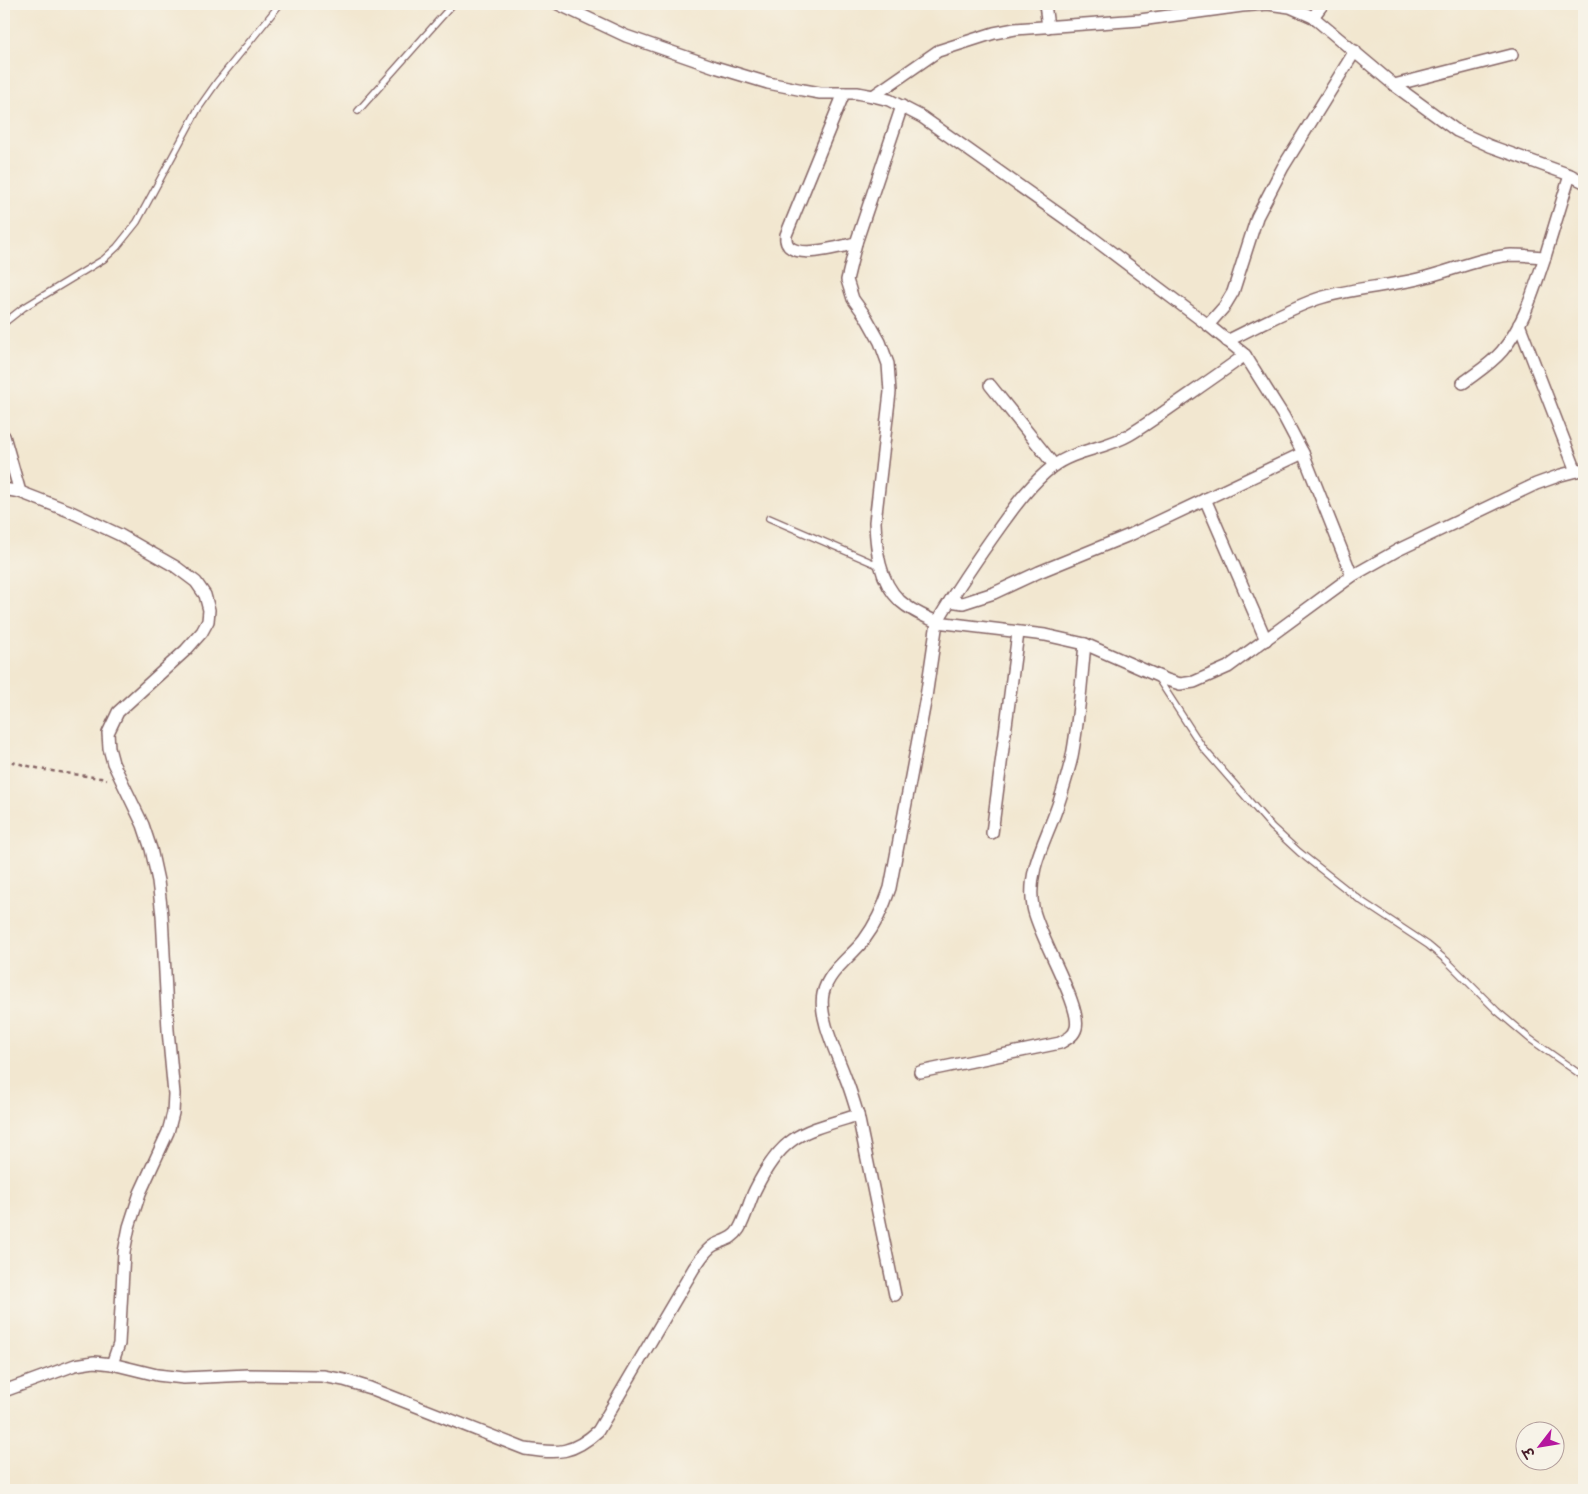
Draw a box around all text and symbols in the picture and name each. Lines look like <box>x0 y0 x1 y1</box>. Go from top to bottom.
north arrow <box>1516 1422 1566 1472</box>
text: उ <box>1518 1442 1542 1463</box>

